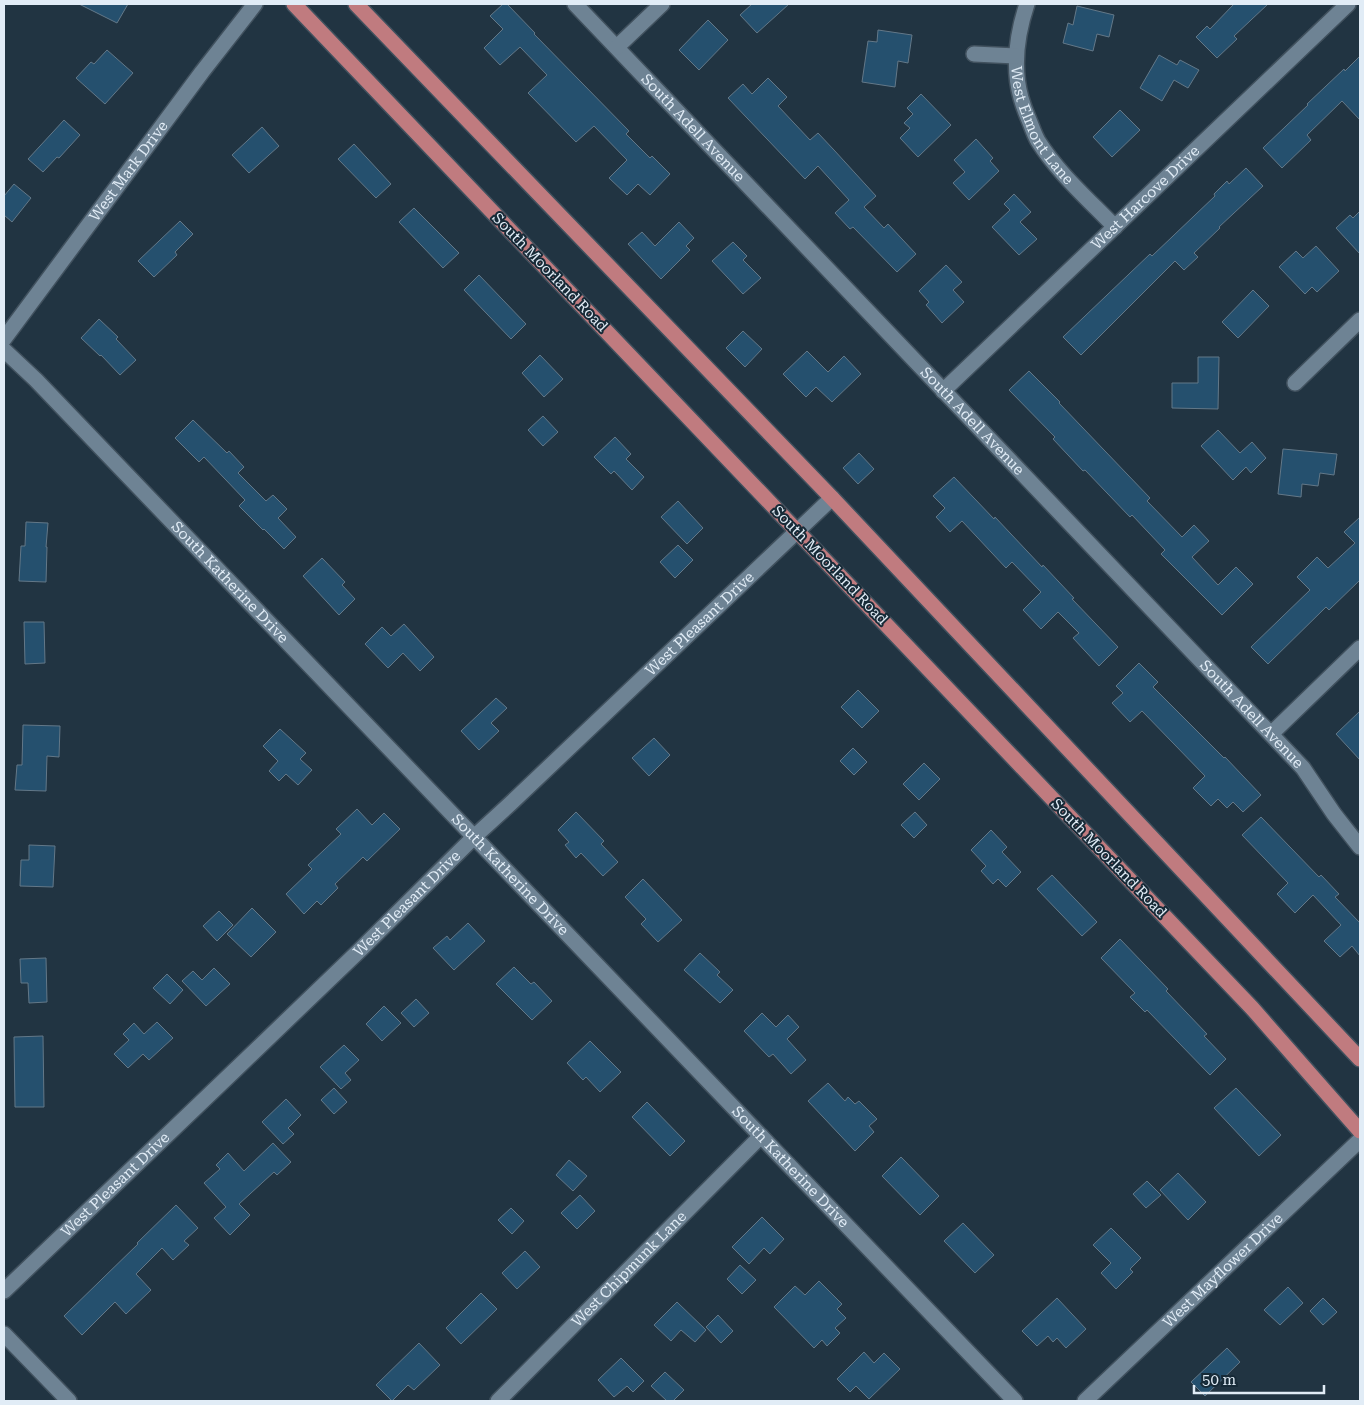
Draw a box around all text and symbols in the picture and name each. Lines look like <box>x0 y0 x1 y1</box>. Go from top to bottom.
street label: West Elmont Lane <box>1007 66 1077 188</box>
street label: South Adell Avenue <box>637 70 749 186</box>
street label: West Mark Drive <box>85 117 172 225</box>
street label: West Harcove Drive <box>1088 142 1203 253</box>
street label: South Moorland Road <box>488 209 612 336</box>
street label: South Adell Avenue <box>917 363 1028 479</box>
street label: South Moorland Road <box>768 502 892 629</box>
street label: South Katherine Drive <box>168 518 292 647</box>
street label: West Pleasant Drive <box>642 568 758 680</box>
street label: South Adell Avenue <box>1196 656 1307 772</box>
street label: South Moorland Road <box>1047 795 1171 922</box>
street label: South Katherine Drive <box>448 810 573 939</box>
street label: West Pleasant Drive <box>350 847 464 960</box>
street label: South Katherine Drive <box>728 1102 853 1231</box>
street label: West Pleasant Drive <box>57 1128 173 1241</box>
street label: West Chipmunk Lane <box>568 1207 690 1331</box>
street label: West Mayflower Drive <box>1159 1209 1287 1331</box>
scale bar <box>1194 1362 1324 1394</box>
text: 50 m <box>1202 1371 1237 1389</box>

